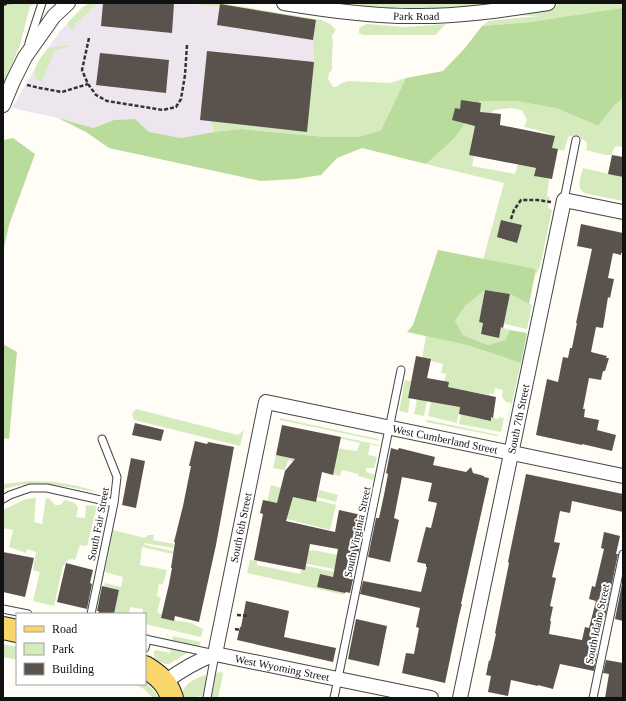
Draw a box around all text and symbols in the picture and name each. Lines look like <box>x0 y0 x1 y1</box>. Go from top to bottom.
street label: Park Road <box>393 10 440 22</box>
street label: South 7th Street <box>505 383 531 455</box>
street label: West Cumberland Street <box>391 422 499 456</box>
street label: South Fair Street <box>85 486 111 562</box>
street label: South Virginia Street <box>342 486 372 578</box>
street label: South 6th Street <box>228 492 254 564</box>
street label: South Idaho Street <box>583 583 611 665</box>
legend <box>16 613 146 685</box>
text: Road <box>52 622 77 636</box>
text: Park <box>52 642 74 656</box>
street label: West Wyoming Street <box>234 652 330 683</box>
text: Building <box>52 662 94 676</box>

